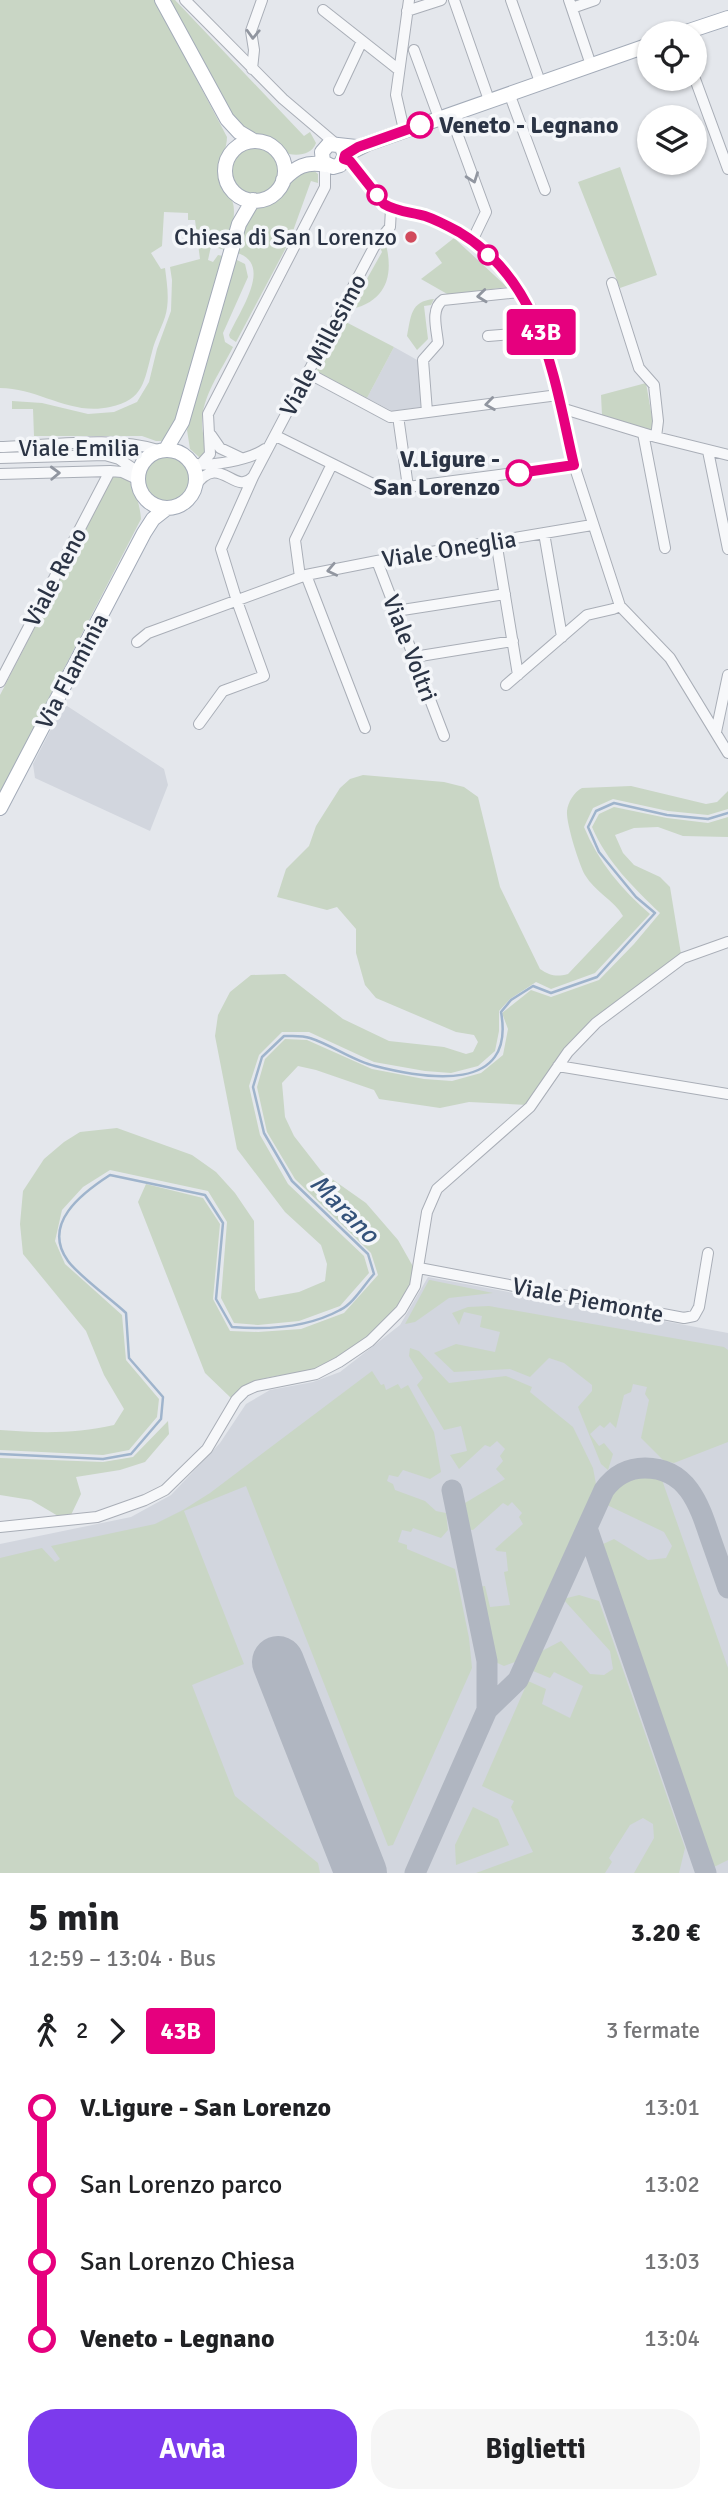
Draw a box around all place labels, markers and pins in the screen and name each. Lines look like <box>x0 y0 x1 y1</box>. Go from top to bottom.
place label: Veneto - Legnano <box>439 110 619 140</box>
marker: Veneto - Legnano <box>407 112 433 138</box>
unlabelled marker <box>367 185 387 205</box>
place label: Chiesa di San Lorenzo <box>174 222 397 252</box>
marker: Chiesa di San Lorenzo <box>403 229 419 245</box>
unlabelled marker <box>478 245 498 265</box>
place label: V.Ligure - San Lorenzo <box>374 444 500 502</box>
marker: V.Ligure - San Lorenzo <box>506 460 532 486</box>

